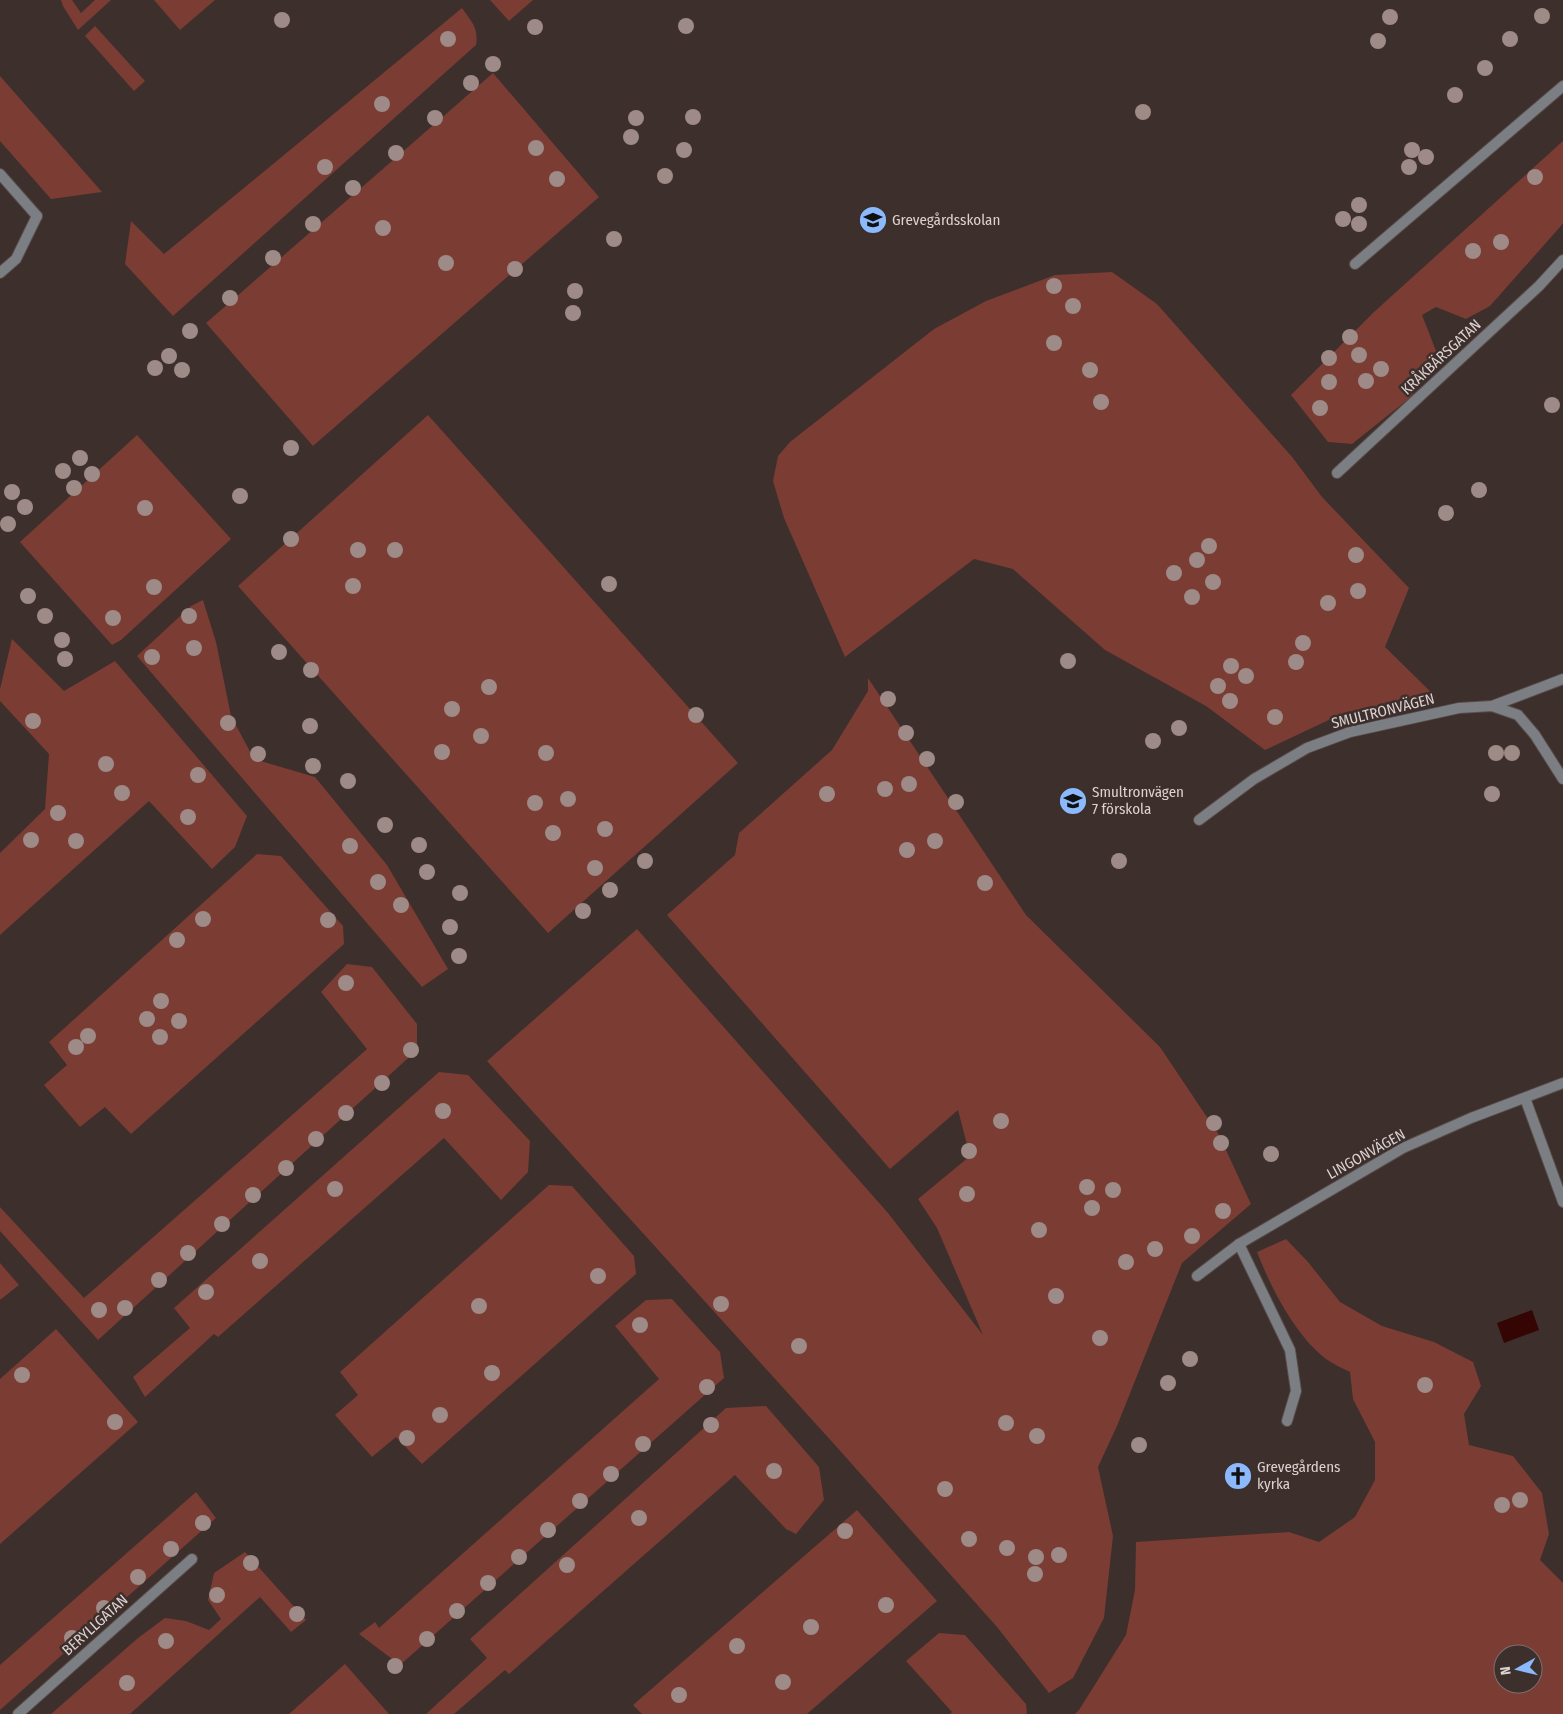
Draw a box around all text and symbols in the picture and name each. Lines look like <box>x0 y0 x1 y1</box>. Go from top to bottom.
school or university icon: Grevegårdsskolan <box>858 205 888 235</box>
place label: Grevegårdsskolan <box>892 211 1000 229</box>
street label: KRÅKBÄRSGATAN <box>1397 315 1485 399</box>
street label: SMULTRONVÄGEN <box>1330 689 1436 733</box>
place label: Smultronvägen 7 förskola <box>1092 783 1184 818</box>
school or university icon: Smultronvägen 7 förskola <box>1058 786 1088 816</box>
street label: LINGONVÄGEN <box>1324 1125 1408 1183</box>
place label: Grevegårdens kyrka <box>1257 1458 1340 1493</box>
church icon: Grevegårdens kyrka <box>1223 1461 1253 1491</box>
street label: BERYLLGATAN <box>58 1591 132 1659</box>
north arrow <box>1493 1644 1543 1694</box>
text: N <box>1497 1665 1515 1676</box>

